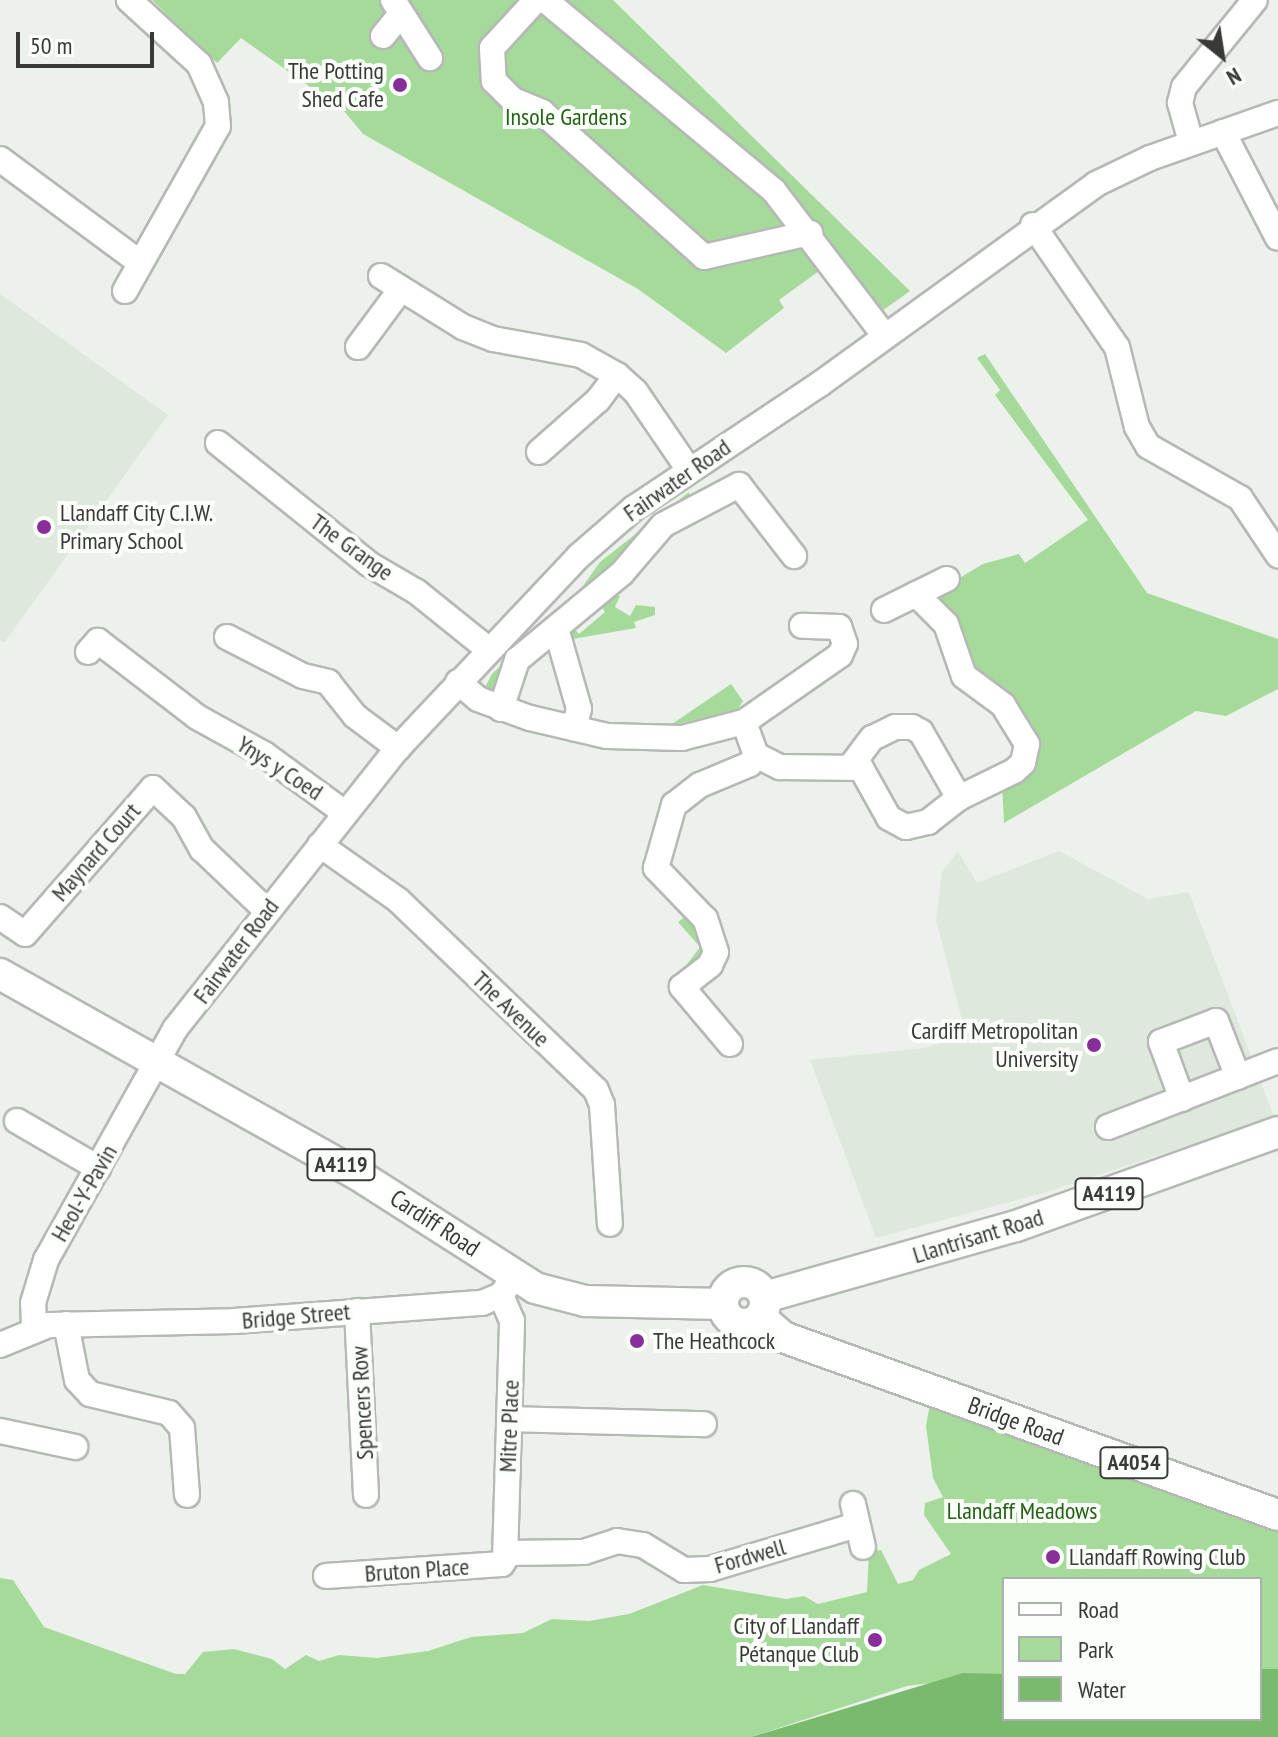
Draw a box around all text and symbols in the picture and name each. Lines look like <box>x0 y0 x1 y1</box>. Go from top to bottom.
scale bar <box>20 16 158 66</box>
north arrow <box>1182 16 1262 96</box>
text: 50 m <box>30 30 72 61</box>
place label: The Potting Shed Cafe <box>288 57 384 113</box>
text: N <box>1222 62 1246 92</box>
marker: The Potting Shed Cafe <box>391 76 409 94</box>
park label: Insole Gardens <box>505 103 627 131</box>
street label: Fairwater Road <box>618 433 736 527</box>
place label: Llandaff City C.I.W. Primary School <box>60 499 214 555</box>
street label: The Grange <box>305 507 399 587</box>
marker: Llandaff City C.I.W. Primary School <box>35 518 53 536</box>
street label: Ynys y Coed <box>231 729 329 807</box>
street label: Maynard Court <box>45 797 147 907</box>
street label: Fairwater Road <box>187 893 285 1009</box>
street label: The Avenue <box>466 965 556 1053</box>
place label: Cardiff Metropolitan University <box>911 1017 1078 1073</box>
marker: Cardiff Metropolitan University <box>1085 1036 1103 1054</box>
street label: Heol-Y-Pavin <box>45 1140 123 1246</box>
road number: A4119 <box>305 1147 377 1183</box>
road number: A4119 <box>1073 1176 1145 1212</box>
street label: Cardiff Road <box>385 1183 485 1263</box>
street label: Llantrisant Road <box>909 1203 1047 1269</box>
street label: Bridge Street <box>241 1297 351 1335</box>
place label: The Heathcock <box>653 1327 775 1355</box>
marker: The Heathcock <box>628 1332 646 1350</box>
street label: Spencers Row <box>345 1345 379 1461</box>
street label: Mitre Place <box>493 1379 525 1473</box>
street label: Bridge Road <box>964 1390 1068 1452</box>
road number: A4054 <box>1098 1445 1170 1481</box>
park label: Llandaff Meadows <box>947 1497 1097 1525</box>
street label: Fordwell <box>711 1532 789 1580</box>
place label: Llandaff Rowing Club <box>1069 1543 1246 1571</box>
marker: Llandaff Rowing Club <box>1044 1548 1062 1566</box>
street label: Bruton Place <box>364 1552 470 1588</box>
legend <box>1002 1577 1262 1721</box>
text: Road <box>1078 1594 1119 1625</box>
place label: City of Llandaff Pétanque Club <box>733 1612 859 1668</box>
marker: City of Llandaff Pétanque Club <box>866 1631 884 1649</box>
text: Park <box>1078 1634 1114 1665</box>
text: Water <box>1078 1674 1126 1705</box>

